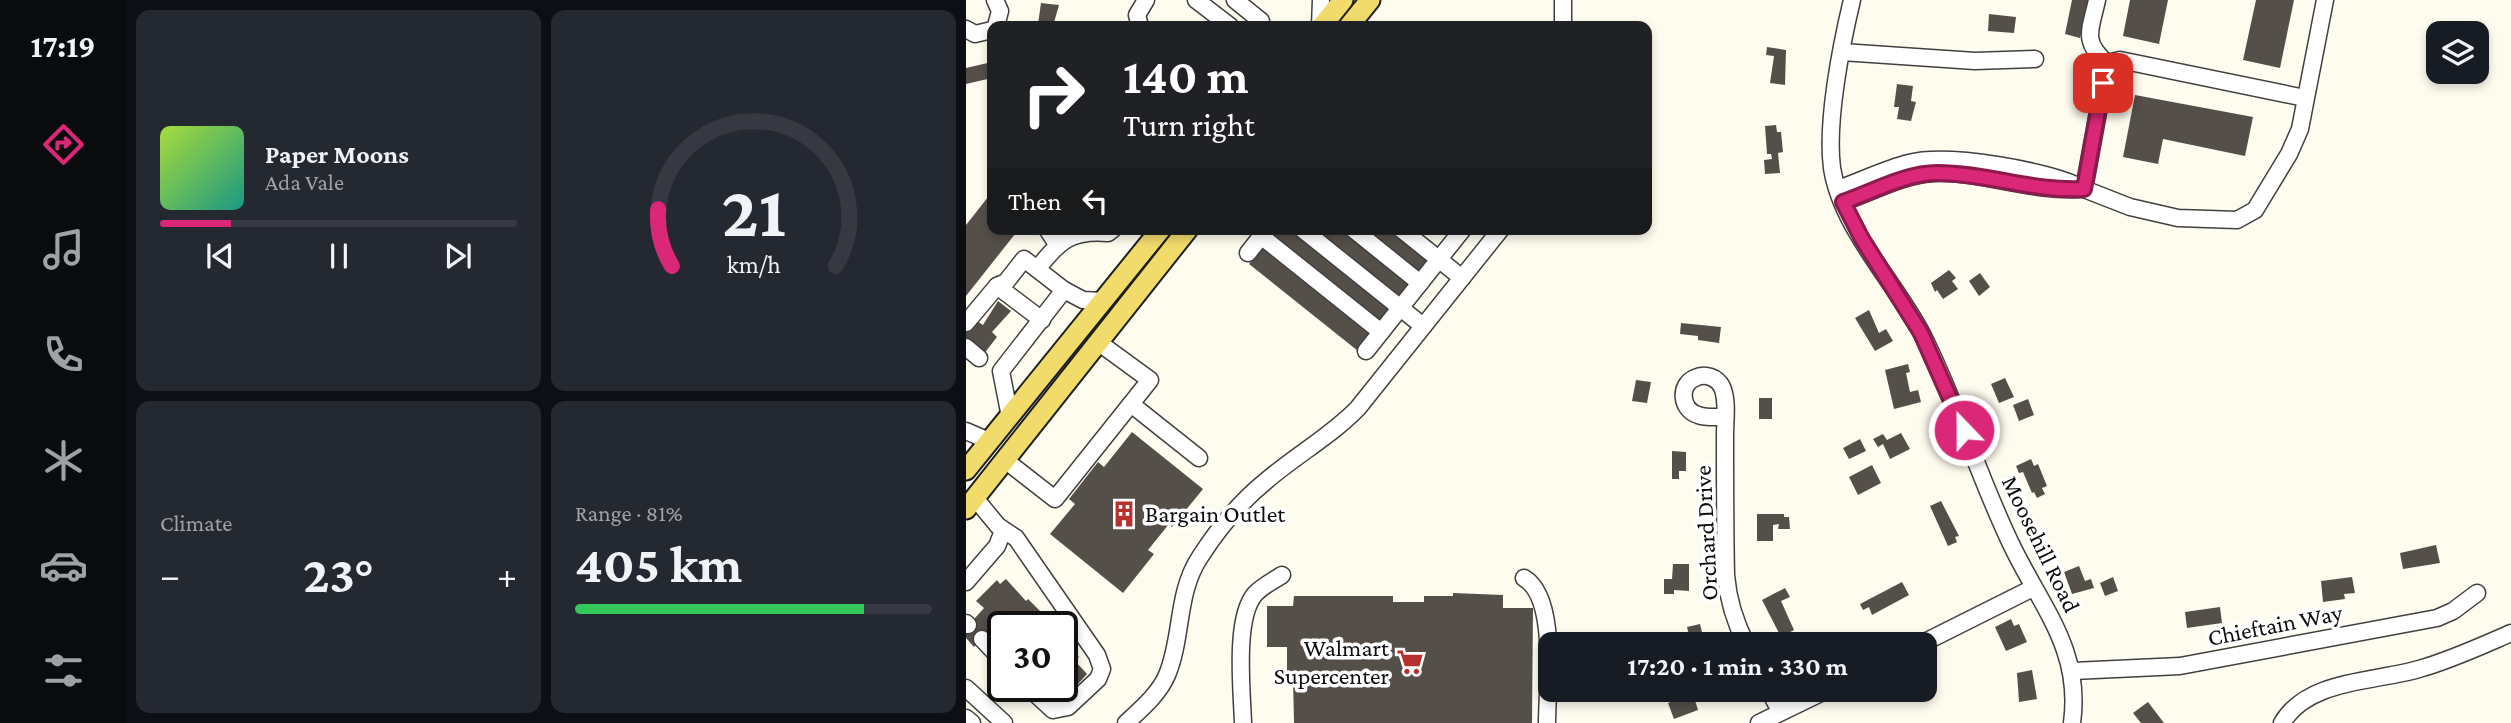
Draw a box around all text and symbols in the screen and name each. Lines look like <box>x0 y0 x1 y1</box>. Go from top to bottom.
map controls <box>2426 21 2489 84</box>
button: layers <box>2426 21 2489 84</box>
text: 17:19 <box>30 28 96 64</box>
icon: right <box>1008 49 1099 140</box>
text: 140 m <box>1123 49 1248 104</box>
pin <box>2073 53 2133 113</box>
icon: arrive <box>2084 64 2122 102</box>
text: Turn right <box>1123 107 1255 143</box>
icon: directions <box>39 120 88 169</box>
text: Paper Moons <box>265 140 409 169</box>
text: Ada Vale <box>265 169 344 195</box>
text: 21 <box>721 172 786 253</box>
icon: left <box>1076 182 1114 220</box>
text: Then <box>1008 187 1062 216</box>
icon: music <box>39 225 88 274</box>
icon: previous <box>201 237 239 275</box>
icon: pause <box>320 237 358 275</box>
icon: next <box>439 237 477 275</box>
text: km/h <box>727 251 780 278</box>
icon: phone <box>39 330 88 379</box>
position arrow <box>1927 393 2001 467</box>
icon: climate <box>39 436 88 485</box>
street label: Orchard Drive <box>1688 465 1723 601</box>
street label: Moosehill Road <box>1997 471 2086 617</box>
building icon: Bargain Outlet <box>1109 499 1139 529</box>
text: Range · 81% <box>575 500 683 526</box>
place label: Bargain Outlet <box>1145 500 1286 527</box>
text: Climate <box>160 510 232 536</box>
text: 405 km <box>575 535 742 593</box>
icon: car <box>39 541 88 590</box>
text: 23° <box>303 545 374 603</box>
text: − <box>160 554 180 596</box>
text: + <box>497 554 517 596</box>
street label: Chieftain Way <box>2205 598 2345 651</box>
speed limit sign: 30 <box>987 611 1078 702</box>
place label: Walmart Supercenter <box>1274 634 1390 689</box>
icon: filters <box>39 646 88 695</box>
supermarket icon: Walmart Supercenter <box>1395 647 1425 677</box>
text: 17:20 · 1 min · 330 m <box>1627 652 1848 681</box>

